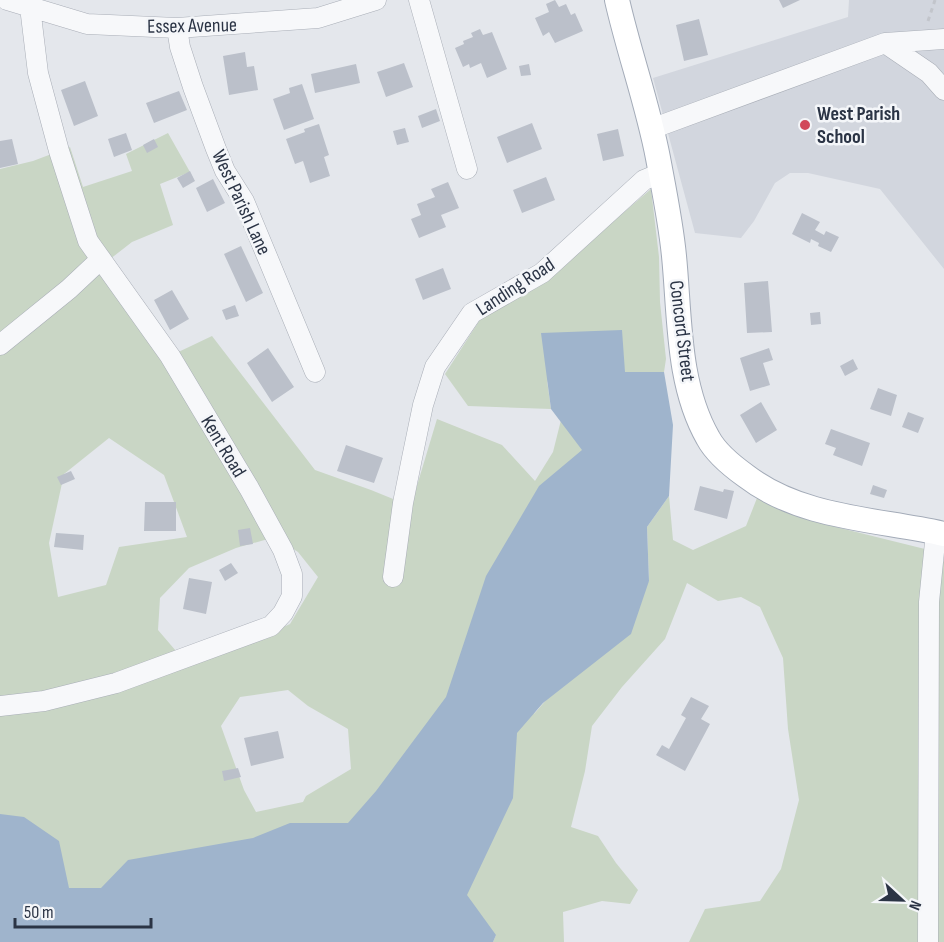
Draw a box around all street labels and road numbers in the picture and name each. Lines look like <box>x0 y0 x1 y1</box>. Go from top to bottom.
street label: Essex Avenue <box>147 13 237 39</box>
street label: West Parish Lane <box>206 146 276 259</box>
street label: Landing Road <box>472 253 559 321</box>
street label: Concord Street <box>664 279 700 383</box>
street label: Kent Road <box>195 411 251 482</box>

